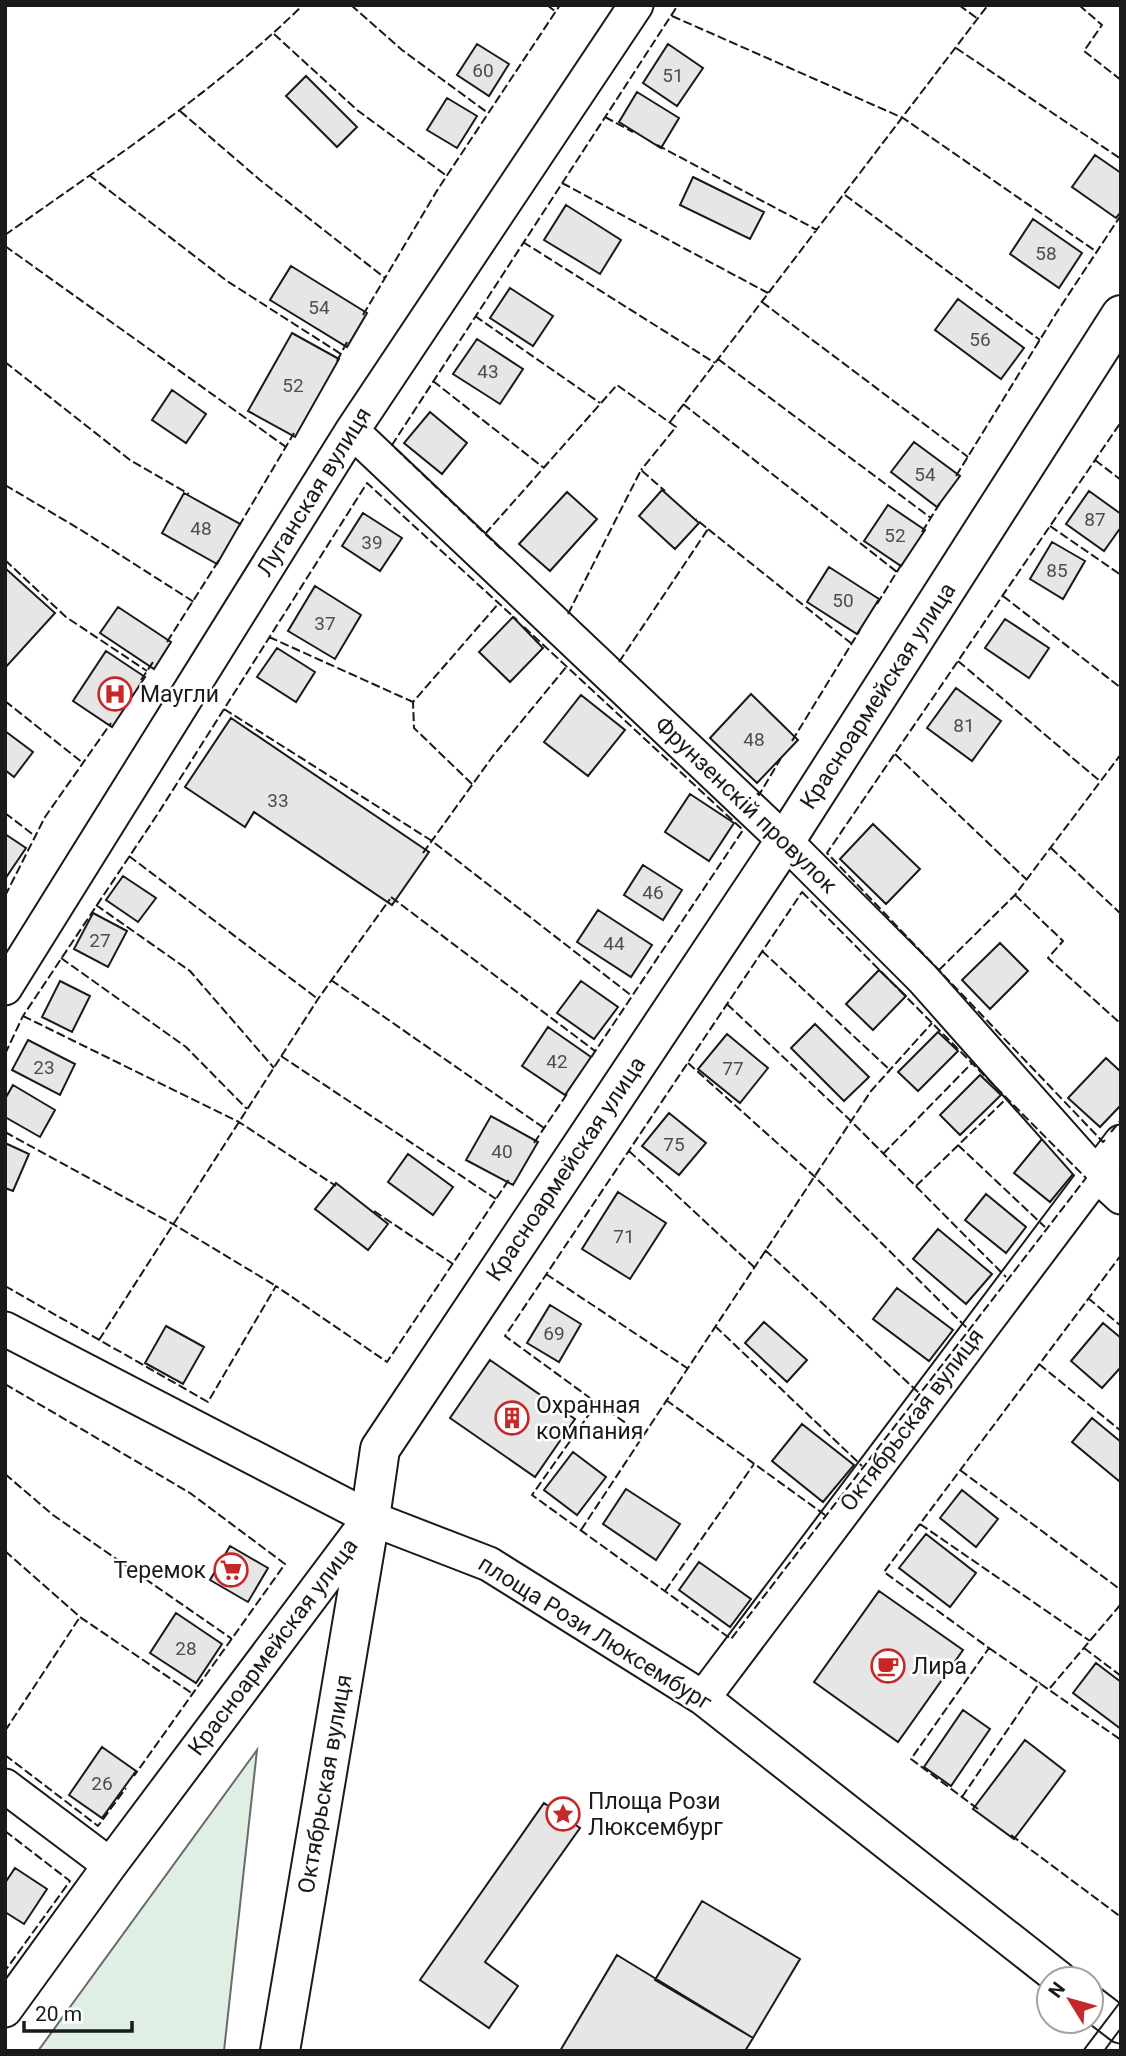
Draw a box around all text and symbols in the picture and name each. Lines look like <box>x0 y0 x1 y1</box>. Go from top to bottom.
house number: 60 <box>472 59 494 82</box>
house number: 51 <box>662 64 684 87</box>
house number: 58 <box>1035 242 1057 265</box>
house number: 54 <box>308 296 330 319</box>
house number: 56 <box>969 328 991 351</box>
house number: 43 <box>477 360 499 383</box>
house number: 52 <box>282 374 304 397</box>
street label: Луганская вулиця <box>251 402 377 582</box>
house number: 54 <box>914 463 936 486</box>
house number: 87 <box>1084 508 1106 531</box>
house number: 48 <box>190 517 212 540</box>
house number: 52 <box>884 524 906 547</box>
house number: 39 <box>361 531 383 554</box>
house number: 85 <box>1046 559 1068 582</box>
street label: Красноармейская улица <box>795 578 961 814</box>
house number: 50 <box>832 589 854 612</box>
house number: 37 <box>314 612 336 635</box>
hospital icon: Маугли <box>96 675 134 713</box>
place label: Маугли <box>140 681 219 708</box>
street label: Фрунзенскій провулок <box>649 711 843 899</box>
house number: 81 <box>953 714 975 737</box>
house number: 48 <box>743 728 765 751</box>
house number: 33 <box>267 789 289 812</box>
house number: 46 <box>642 881 664 904</box>
house number: 27 <box>89 929 111 952</box>
house number: 44 <box>603 932 625 955</box>
house number: 42 <box>546 1050 568 1073</box>
street label: Красноармейская улица <box>481 1052 651 1286</box>
house number: 23 <box>33 1056 55 1079</box>
house number: 77 <box>722 1057 744 1080</box>
house number: 75 <box>663 1133 685 1156</box>
house number: 40 <box>491 1140 513 1163</box>
house number: 71 <box>613 1225 635 1248</box>
house number: 69 <box>543 1322 565 1345</box>
street label: Октябрьская вулиця <box>835 1323 989 1517</box>
place label: Охранная компания <box>536 1392 643 1445</box>
building icon: Охранная компания <box>493 1399 531 1437</box>
street label: Красноармейская улица <box>183 1533 363 1761</box>
street label: площа Рози Люксембург <box>473 1550 717 1716</box>
supermarket icon: Теремок <box>212 1551 250 1589</box>
place label: Теремок <box>113 1557 207 1584</box>
house number: 28 <box>175 1637 197 1660</box>
cafe icon: Лира <box>869 1647 907 1685</box>
place label: Лира <box>912 1653 967 1680</box>
street label: Октябрьская вулиця <box>292 1673 358 1895</box>
house number: 26 <box>91 1772 113 1795</box>
place label: Площа Рози Люксембург <box>588 1788 723 1841</box>
place icon: Площа Рози Люксембург <box>544 1795 582 1833</box>
north arrow <box>1035 1965 1105 2035</box>
text: N <box>1044 1978 1070 2002</box>
scale bar <box>24 1990 133 2034</box>
text: 20 m <box>35 2002 82 2026</box>

